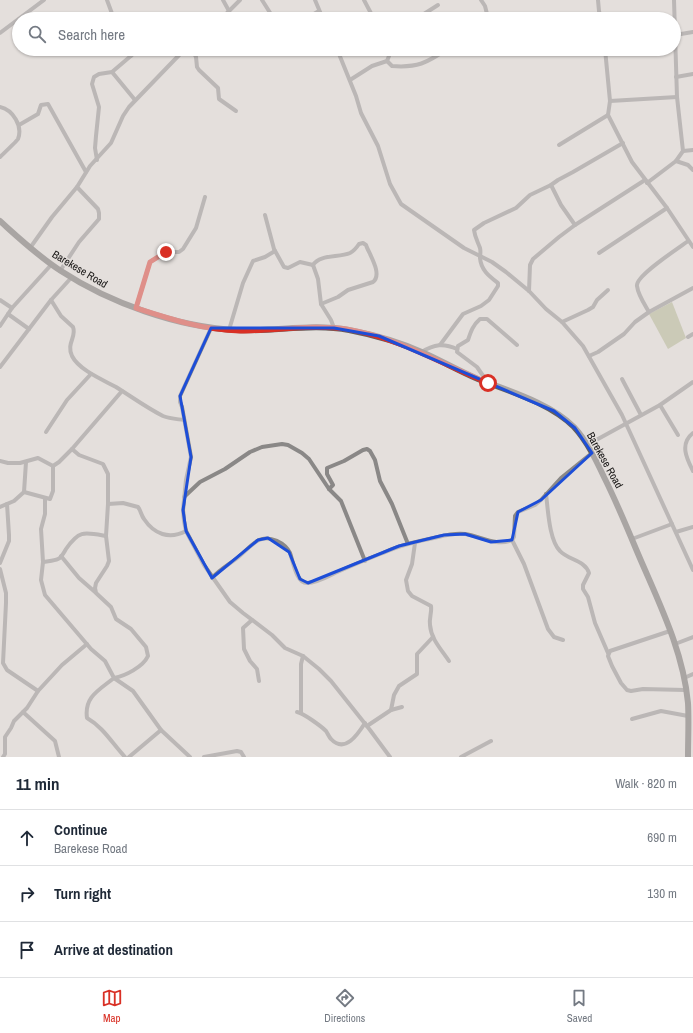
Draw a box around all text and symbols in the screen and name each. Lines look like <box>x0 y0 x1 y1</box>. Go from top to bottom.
search box <box>12 12 681 56</box>
icon: search <box>26 23 48 45</box>
text: Search here <box>58 24 125 45</box>
route end <box>157 243 175 261</box>
street label: Barekese Road <box>50 247 110 291</box>
route start <box>479 374 497 392</box>
street label: Barekese Road <box>584 429 626 491</box>
text: 11 min <box>16 772 59 795</box>
text: Walk · 820 m <box>615 775 677 792</box>
text: Continue <box>54 819 107 840</box>
icon: ahead <box>16 827 38 849</box>
text: 690 m <box>647 829 677 846</box>
text: Barekese Road <box>54 840 127 857</box>
icon: right <box>16 883 38 905</box>
text: Turn right <box>54 883 111 904</box>
text: 130 m <box>647 885 677 902</box>
icon: arrive <box>16 939 38 961</box>
text: Arrive at destination <box>54 939 173 960</box>
tab: Map <box>101 987 123 1025</box>
tab: Directions <box>324 987 365 1025</box>
tab: Saved <box>567 987 592 1025</box>

